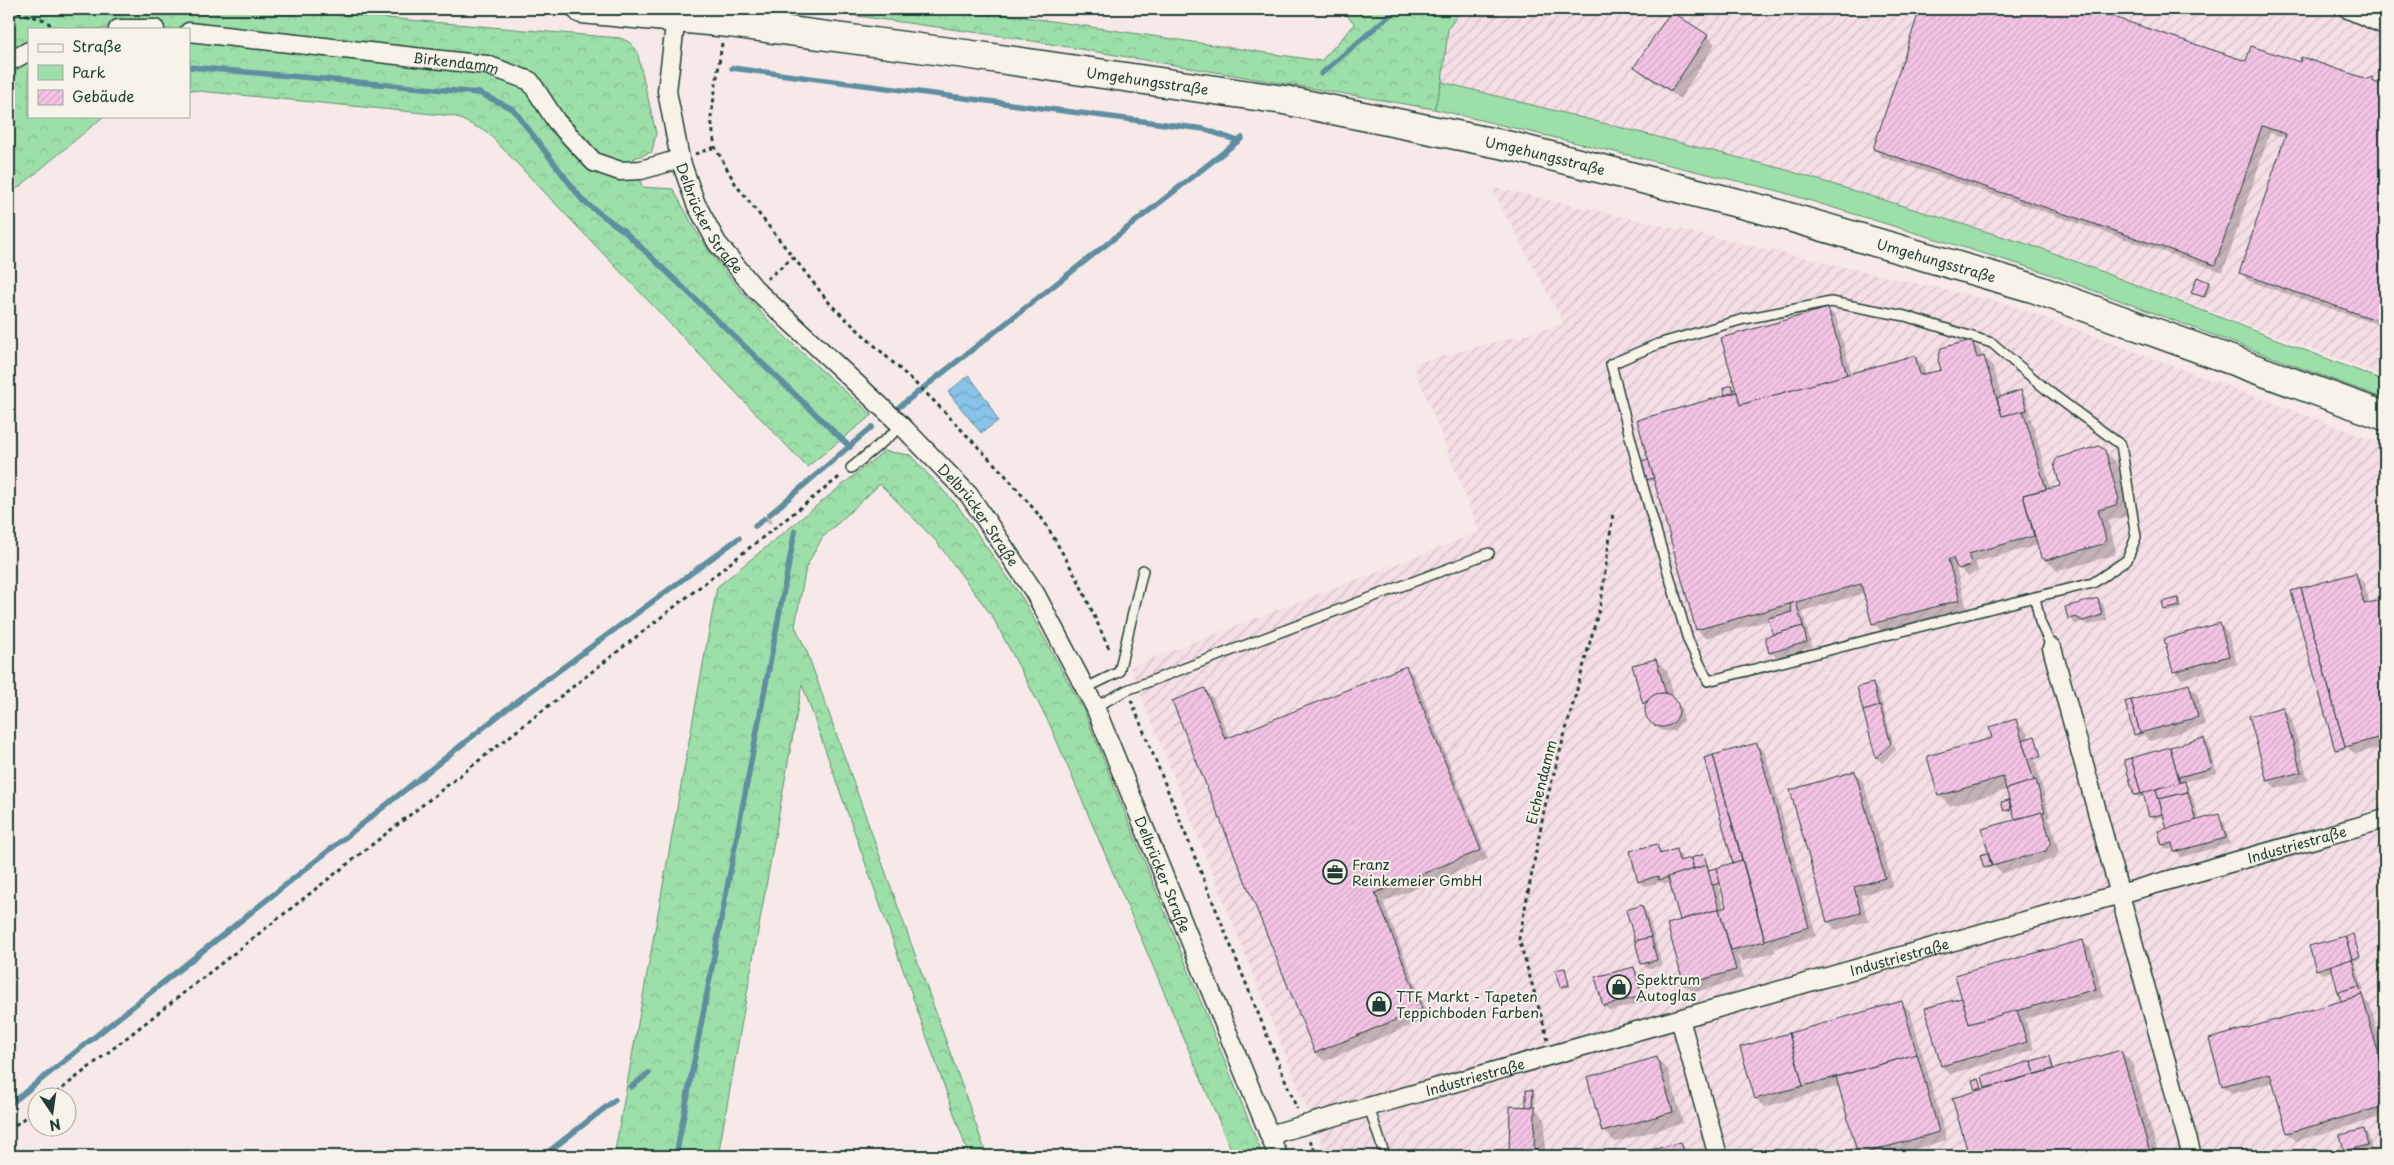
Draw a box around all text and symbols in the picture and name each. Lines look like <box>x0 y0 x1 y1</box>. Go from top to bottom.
legend <box>28 28 190 118</box>
text: Straße <box>72 34 122 57</box>
street label: Birkendamm <box>412 46 503 79</box>
text: Park <box>72 60 106 83</box>
street label: Umgehungsstraße <box>1085 61 1210 99</box>
text: Gebäude <box>72 84 134 107</box>
street label: Umgehungsstraße <box>1483 131 1608 180</box>
street label: Delbrücker Straße <box>671 159 748 278</box>
street label: Umgehungsstraße <box>1874 233 1998 287</box>
street label: Delbrücker Straße <box>933 458 1024 570</box>
street label: Eichendamm <box>1520 738 1562 826</box>
street label: Delbrücker Straße <box>1130 812 1196 936</box>
street label: Industriestraße <box>2245 820 2349 868</box>
place label: Franz Reinkemeier GmbH <box>1352 854 1482 891</box>
office icon: Franz Reinkemeier GmbH <box>1322 859 1348 885</box>
street label: Industriestraße <box>1847 933 1951 981</box>
place label: Spektrum Autoglas <box>1636 969 1700 1006</box>
shop icon: Spektrum Autoglas <box>1606 974 1632 1000</box>
place label: TTF Markt - Tapeten Teppichboden Farben <box>1396 986 1539 1023</box>
shop icon: TTF Markt - Tapeten Teppichboden Farben <box>1366 991 1392 1017</box>
street label: Industriestraße <box>1423 1053 1527 1101</box>
north arrow <box>28 1088 78 1138</box>
text: N <box>47 1114 63 1137</box>

